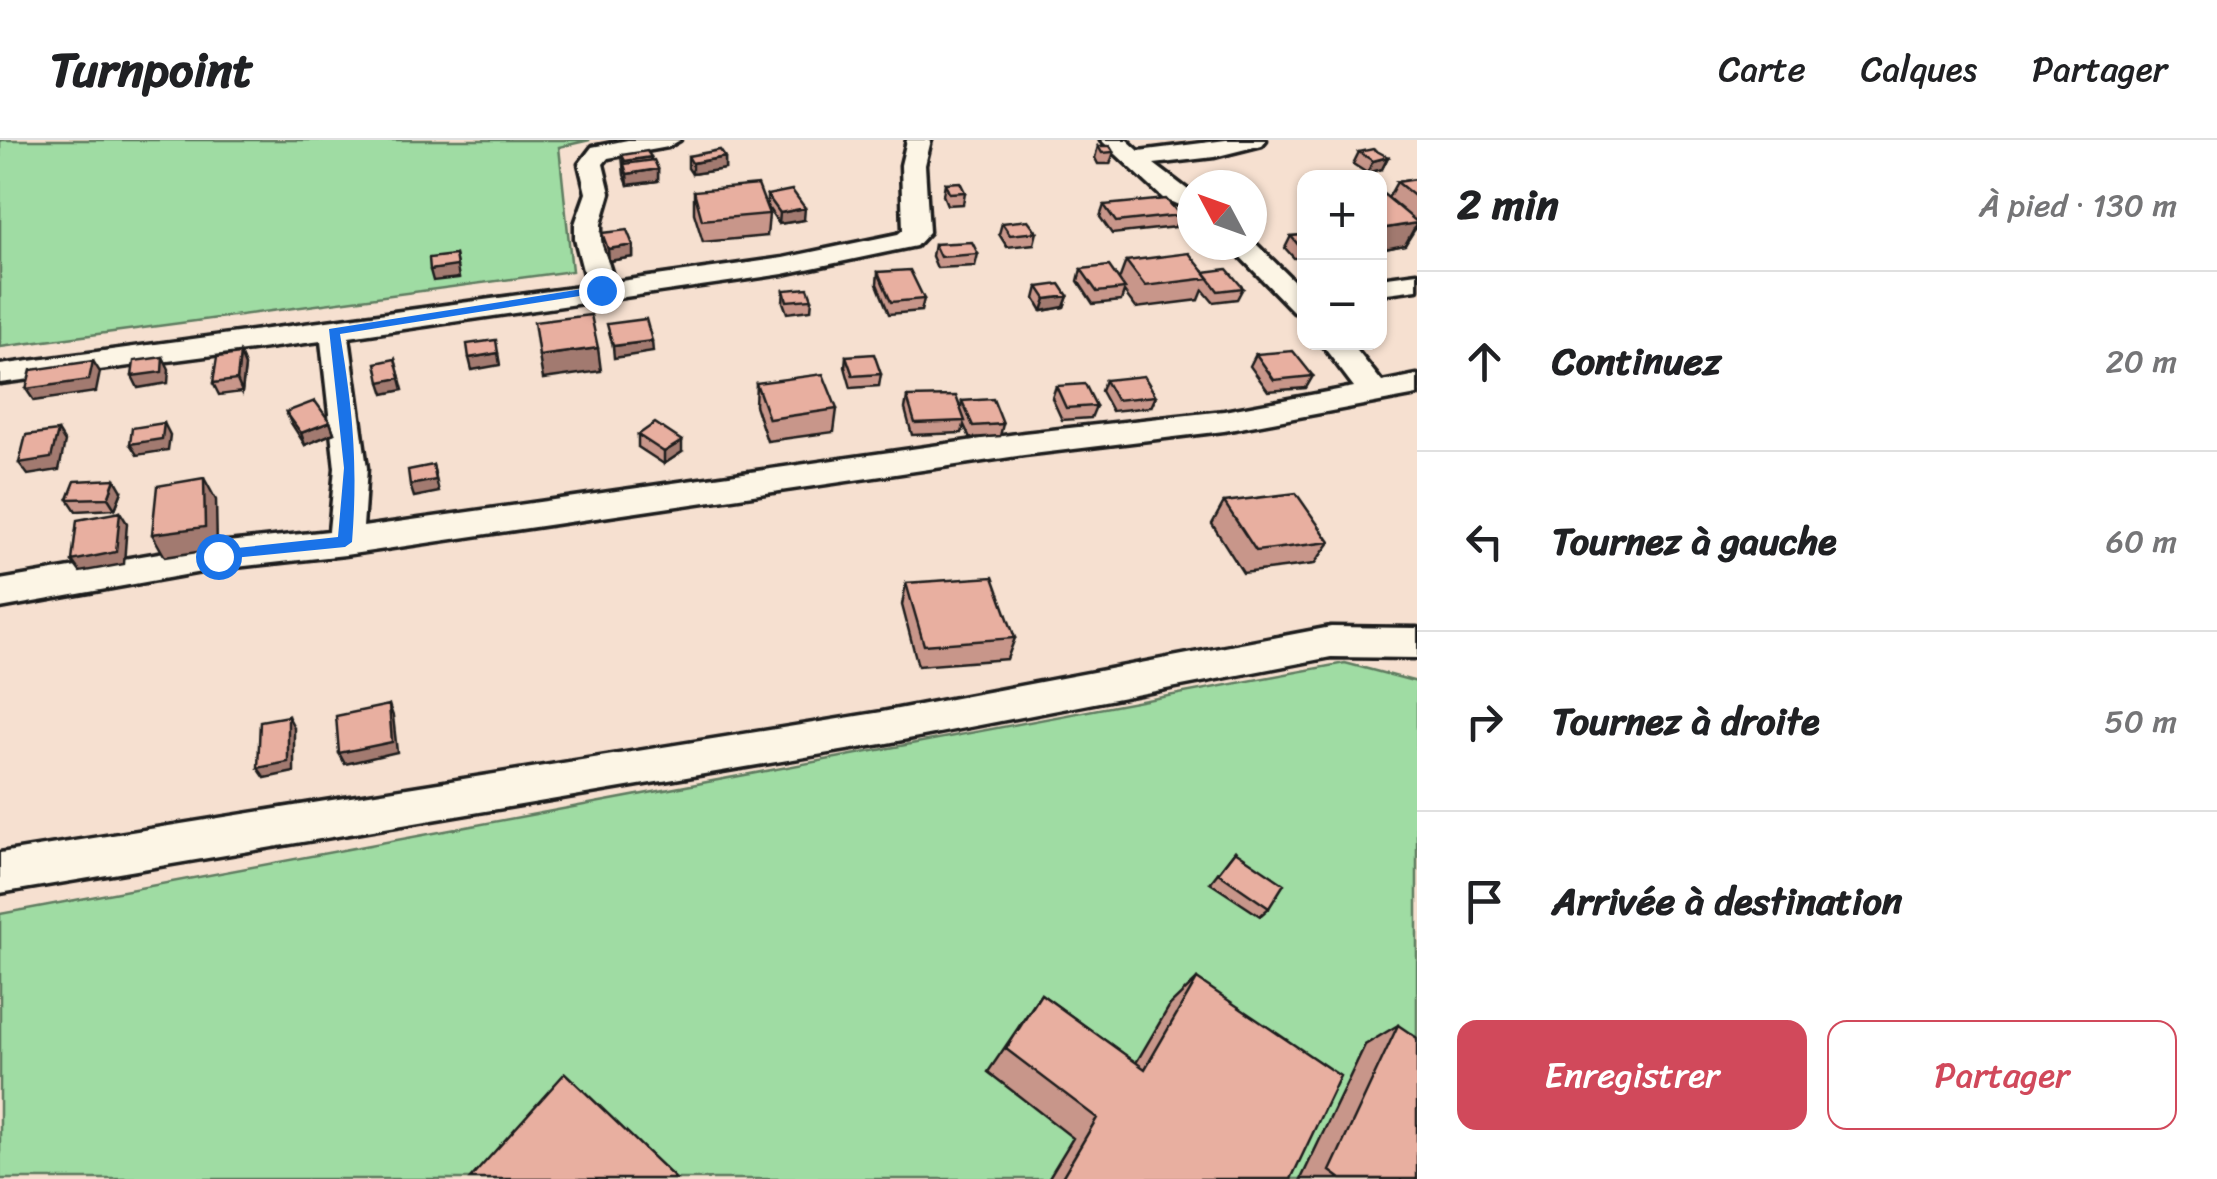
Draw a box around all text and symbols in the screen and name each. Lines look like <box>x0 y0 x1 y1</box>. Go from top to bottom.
text: Turnpoint <box>50 27 253 112</box>
text: Carte <box>1719 38 1806 100</box>
text: Calques <box>1861 38 1977 100</box>
text: Partager <box>2032 38 2167 100</box>
text: 2 min <box>1457 168 1559 242</box>
north arrow <box>1177 170 1267 260</box>
map controls <box>1297 170 1387 350</box>
button: + <box>1297 170 1387 260</box>
text: À pied · 130 m <box>1979 177 2177 234</box>
button: − <box>1297 260 1387 350</box>
route end <box>579 268 625 314</box>
text: Continuez <box>1552 328 1721 395</box>
text: 20 m <box>2105 333 2177 390</box>
icon: ahead <box>1457 334 1512 389</box>
text: Tournez à gauche <box>1552 508 1836 575</box>
text: 60 m <box>2106 513 2177 570</box>
icon: left <box>1457 514 1512 569</box>
route start <box>196 534 242 580</box>
text: Tournez à droite <box>1552 688 1820 755</box>
text: 50 m <box>2104 693 2177 750</box>
icon: right <box>1457 694 1512 749</box>
text: Arrivée à destination <box>1552 868 1902 935</box>
icon: arrive <box>1457 874 1512 929</box>
button: Enregistrer <box>1457 1020 1807 1130</box>
button: Partager <box>1827 1020 2177 1130</box>

